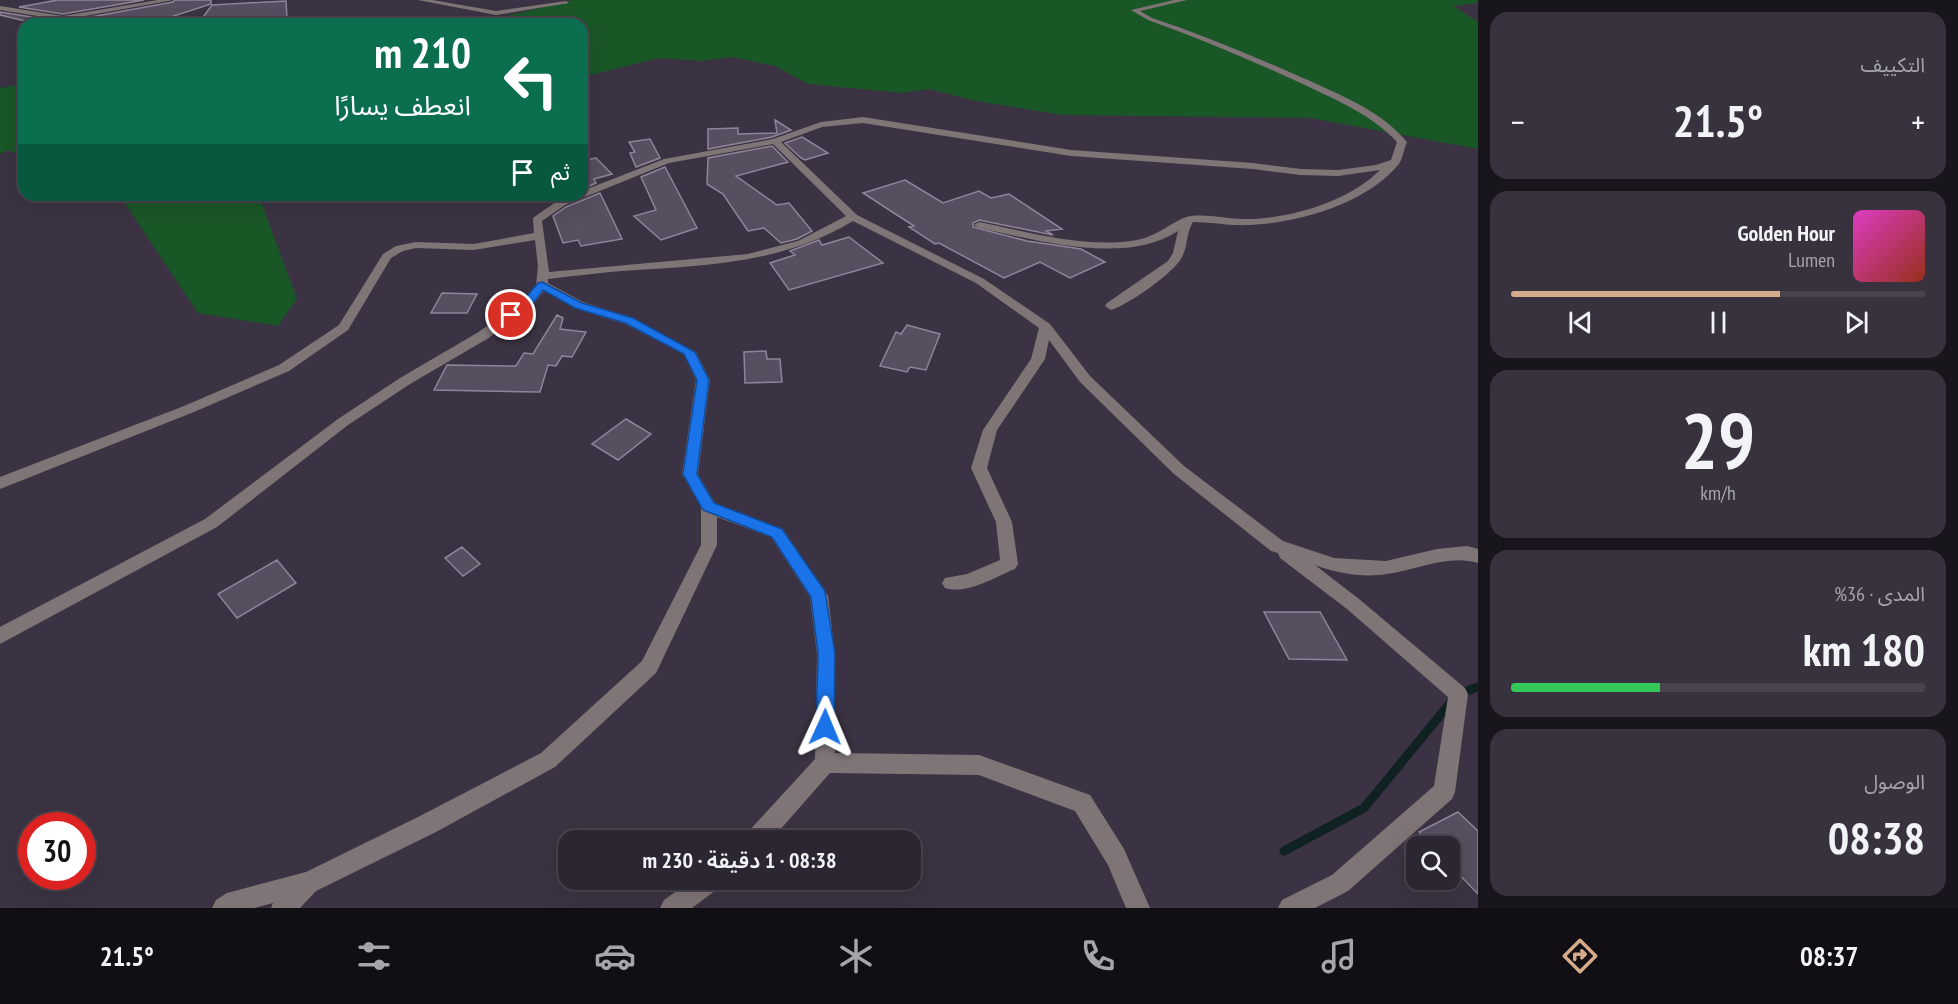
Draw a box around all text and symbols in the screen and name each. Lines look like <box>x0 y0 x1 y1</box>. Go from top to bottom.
text: 210 m <box>374 25 471 80</box>
icon: left <box>492 42 570 120</box>
text: التكييف <box>1861 52 1925 78</box>
text: انعطف يسارًا <box>334 88 471 122</box>
text: 21.5° <box>1673 91 1763 149</box>
text: − <box>1511 100 1525 143</box>
text: + <box>1911 100 1925 143</box>
icon: arrive <box>506 156 539 189</box>
text: ثم <box>551 158 570 186</box>
text: Golden Hour <box>1737 219 1835 247</box>
text: Lumen <box>1788 247 1835 273</box>
pin <box>485 289 536 340</box>
icon: arrive <box>494 298 527 331</box>
icon: previous <box>1564 306 1597 339</box>
icon: pause <box>1702 306 1735 339</box>
icon: next <box>1840 306 1873 339</box>
text: 29 <box>1681 390 1755 491</box>
text: km/h <box>1700 480 1736 506</box>
text: المدى · 36% <box>1834 581 1925 607</box>
text: 180 km <box>1803 620 1925 678</box>
position arrow <box>793 695 857 759</box>
text: الوصول <box>1864 769 1925 795</box>
text: 08:38 <box>1828 808 1925 866</box>
speed limit sign: 30 <box>18 812 96 890</box>
map controls <box>1406 836 1460 890</box>
button: search <box>1406 836 1460 890</box>
text: 08:38 · 1 دقيقة · 230 m <box>642 846 837 874</box>
icon: filters <box>353 935 395 977</box>
icon: car <box>594 935 636 977</box>
icon: climate <box>835 935 877 977</box>
icon: phone <box>1077 935 1119 977</box>
icon: music <box>1318 935 1360 977</box>
icon: directions <box>1559 935 1601 977</box>
text: 21.5° <box>100 939 154 973</box>
text: 08:37 <box>1800 939 1858 973</box>

